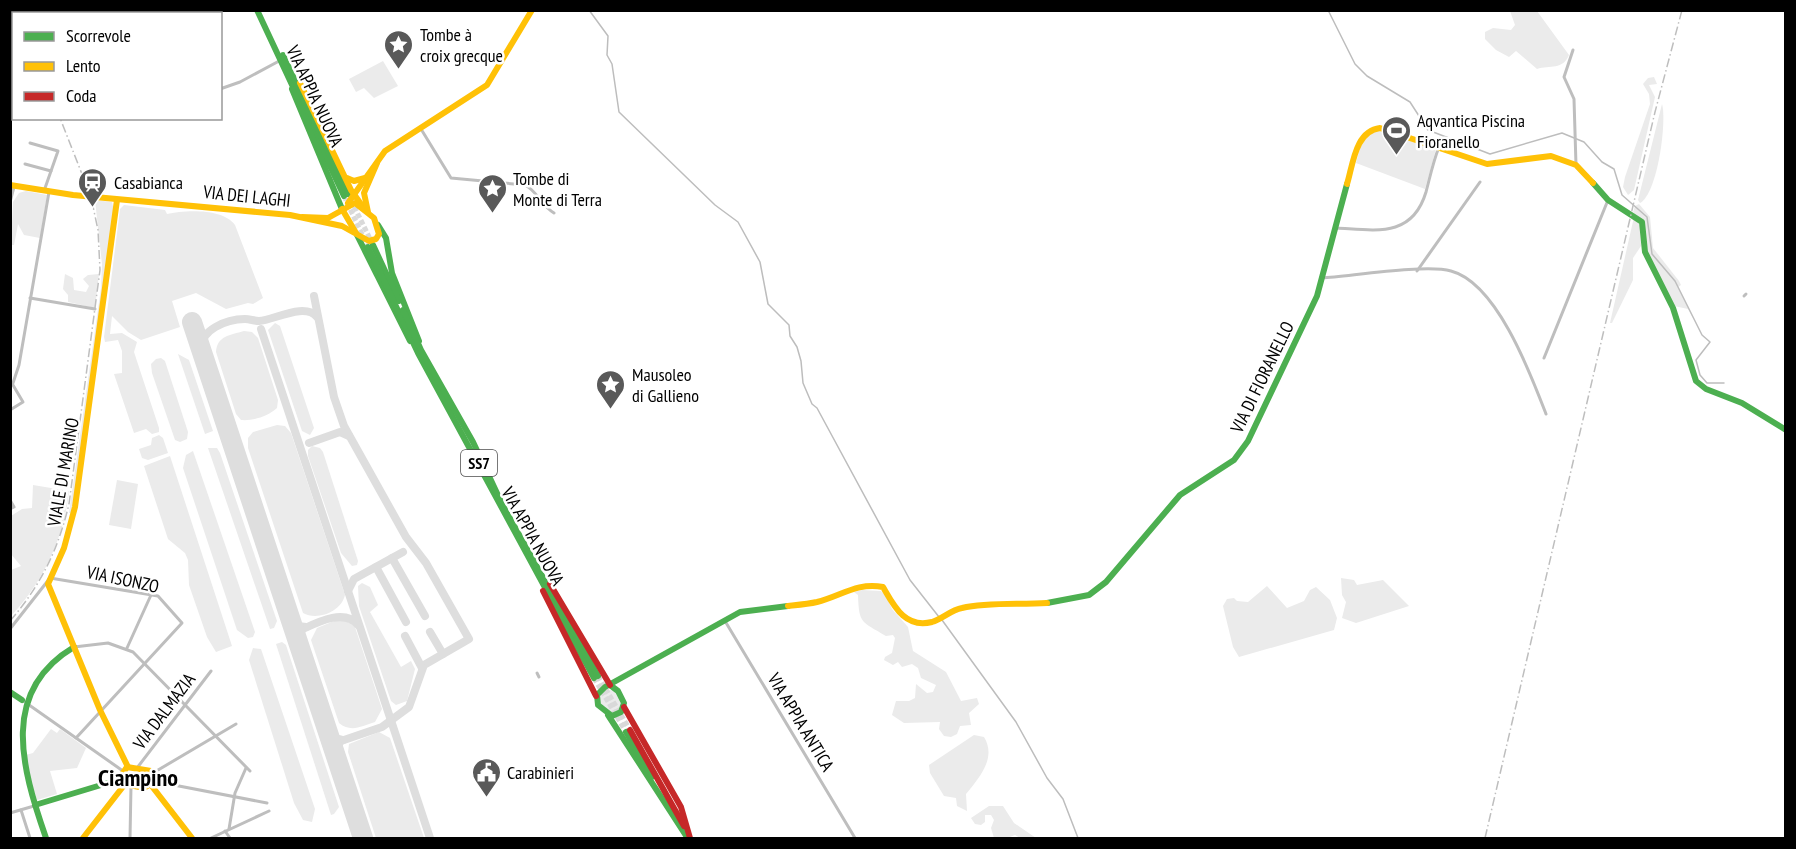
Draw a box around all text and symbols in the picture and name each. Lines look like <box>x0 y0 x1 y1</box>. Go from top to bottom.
legend <box>12 12 222 120</box>
place label: Tombe à croix grecque <box>420 23 503 67</box>
text: Scorrevole <box>66 24 131 47</box>
place icon: Tombe à croix grecque <box>383 28 415 70</box>
street label: VIA APPIA NUOVA <box>281 41 349 151</box>
text: Lento <box>66 54 101 77</box>
text: Coda <box>66 84 97 107</box>
place label: Aqvantica Piscina Fioranello <box>1417 109 1525 153</box>
sports icon: Aqvantica Piscina Fioranello <box>1380 114 1412 156</box>
station icon: Casabianca <box>77 166 109 208</box>
place label: Tombe di Monte di Terra <box>513 167 602 211</box>
place label: Casabianca <box>114 171 183 194</box>
place icon: Tombe di Monte di Terra <box>476 172 508 214</box>
street label: VIA DEI LAGHI <box>201 180 292 212</box>
street label: VIA DI FIORANELLO <box>1225 317 1299 437</box>
place label: Mausoleo di Gallieno <box>632 363 699 407</box>
place icon: Mausoleo di Gallieno <box>595 368 627 410</box>
street label: VIALE DI MARINO <box>42 416 84 529</box>
road number: SS7 <box>461 450 497 476</box>
street label: VIA APPIA NUOVA <box>496 482 570 590</box>
street label: VIA ISONZO <box>84 560 161 598</box>
street label: VIA DALMAZIA <box>127 668 200 755</box>
street label: VIA APPIA ANTICA <box>762 668 840 776</box>
public building icon: Carabinieri <box>470 756 502 798</box>
place label: Carabinieri <box>507 761 574 784</box>
district label: Ciampino <box>98 762 178 793</box>

